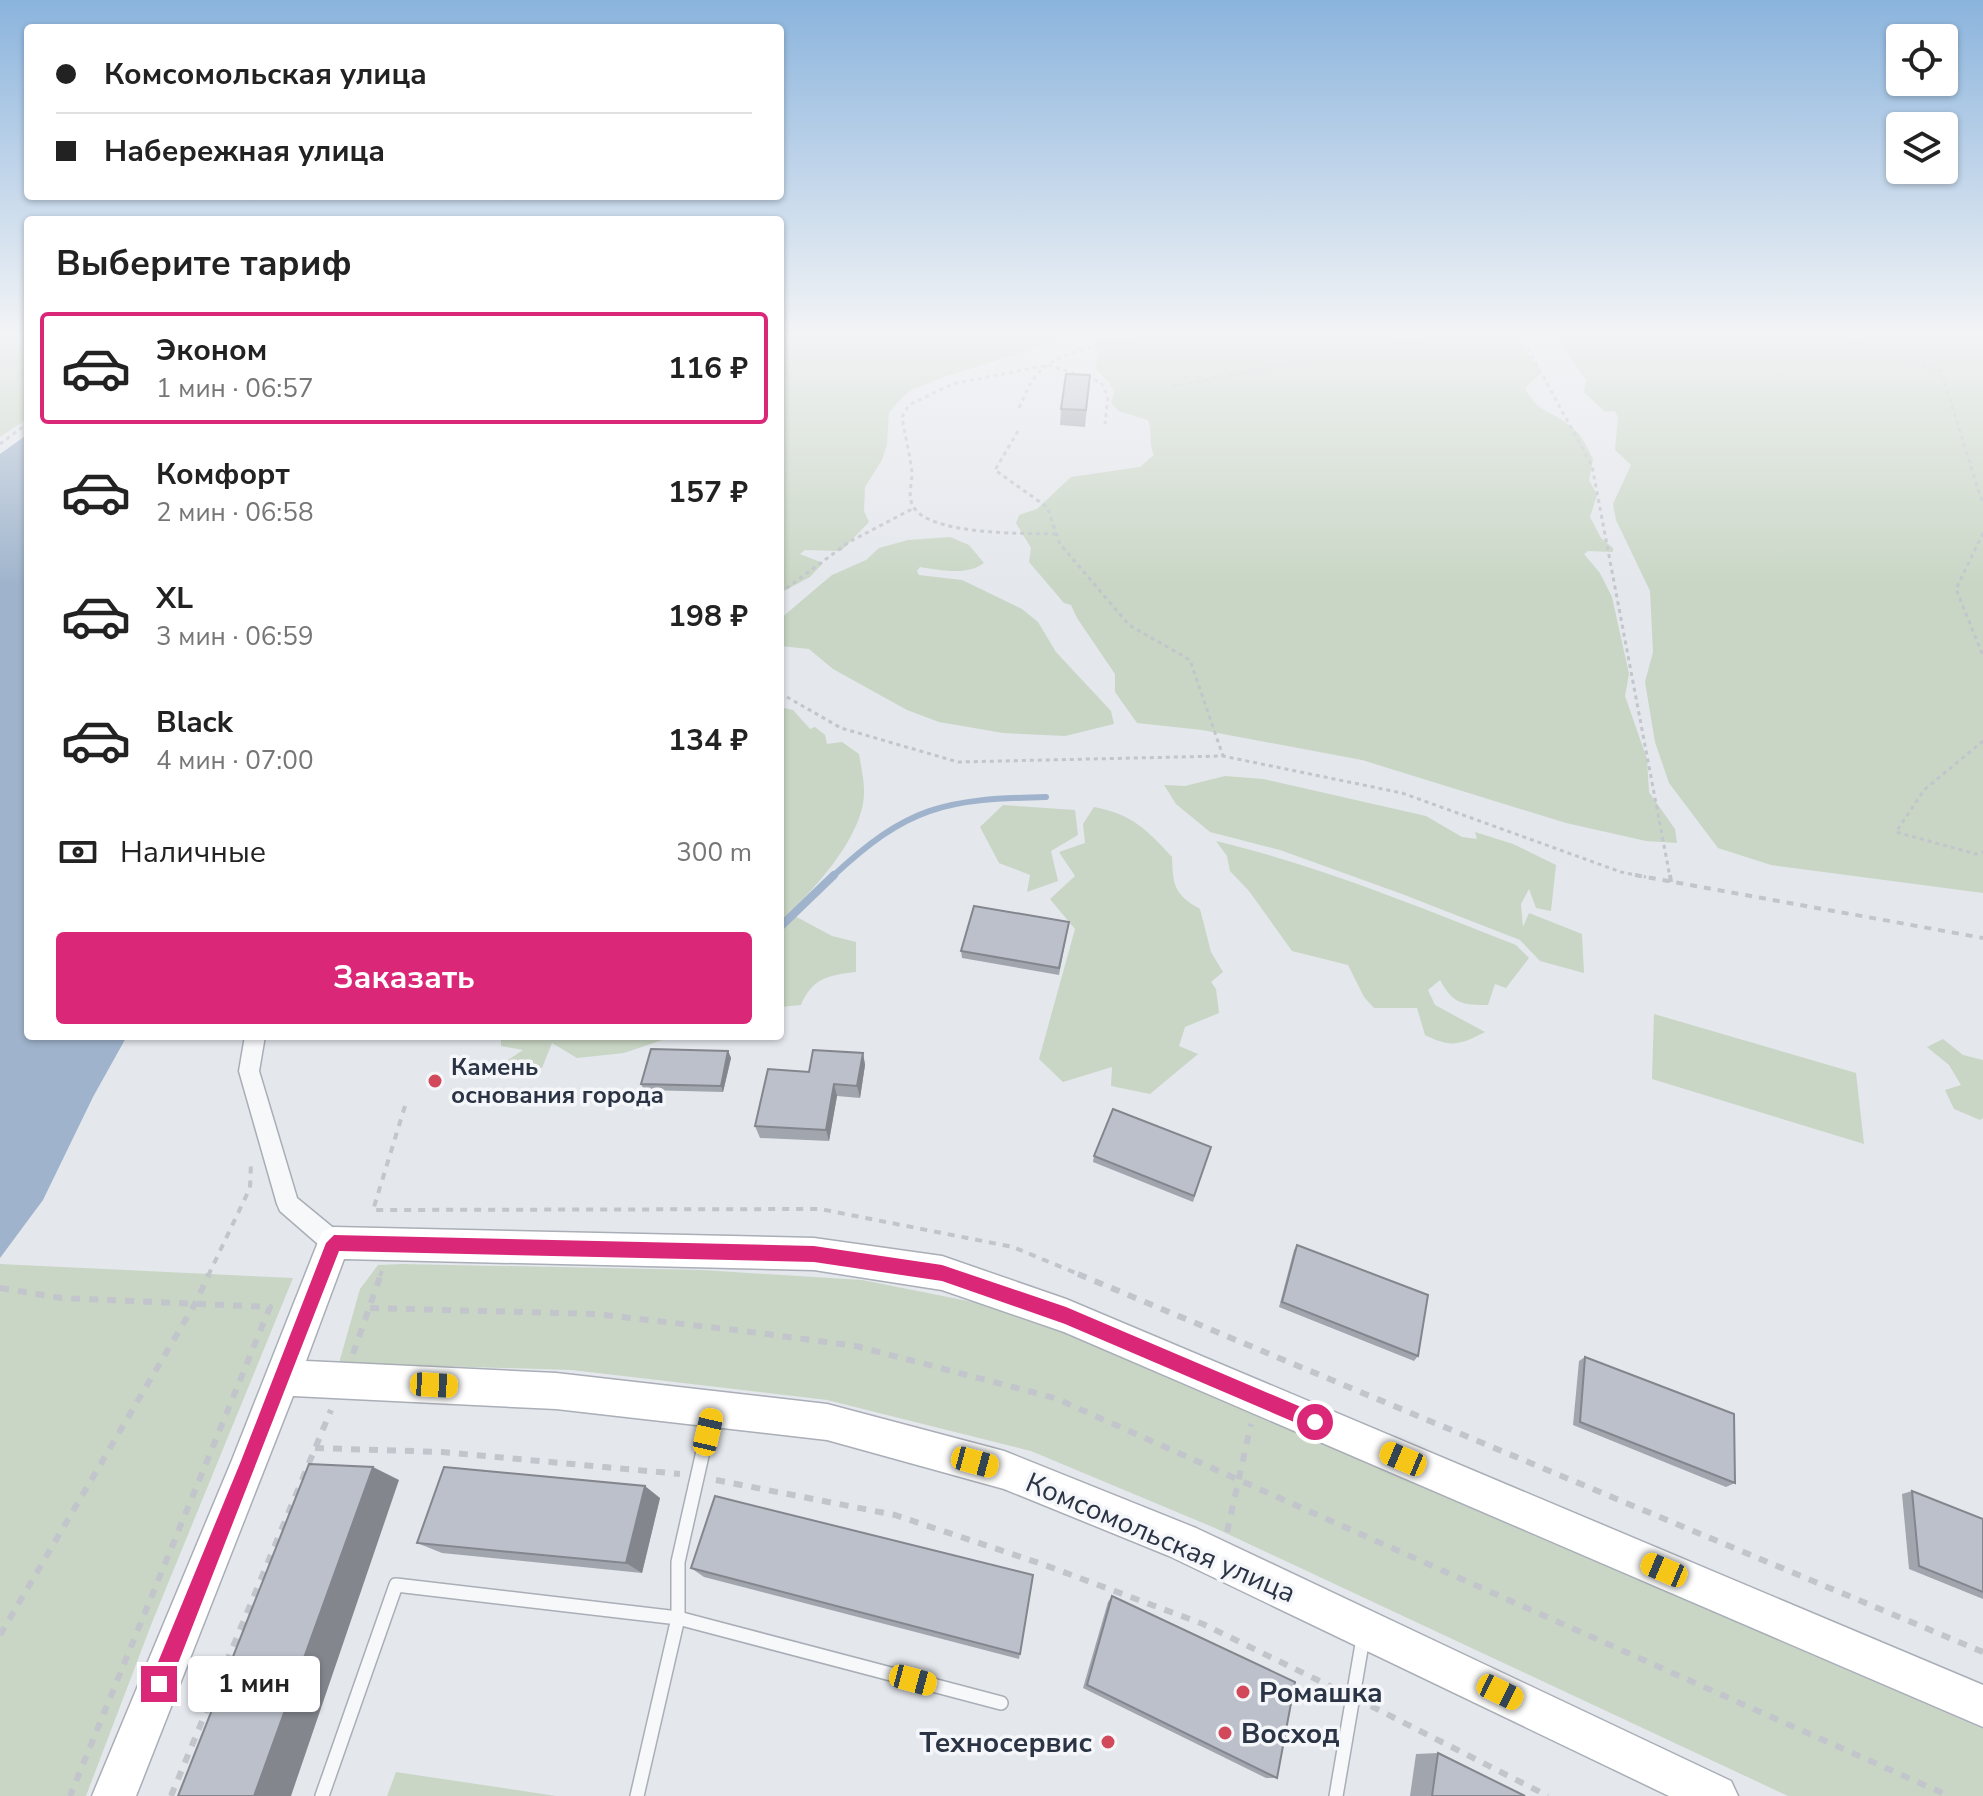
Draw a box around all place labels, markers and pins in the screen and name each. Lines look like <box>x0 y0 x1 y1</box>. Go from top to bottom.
place label: Камень основания города <box>451 1051 664 1111</box>
marker: Камень основания города <box>426 1072 444 1090</box>
place label: Ромашка <box>1259 1674 1383 1712</box>
marker: Ромашка <box>1234 1683 1252 1701</box>
place label: Восход <box>1241 1715 1340 1753</box>
place label: Техносервис <box>919 1724 1092 1762</box>
marker: Восход <box>1216 1724 1234 1742</box>
marker: Техносервис <box>1099 1733 1117 1751</box>

